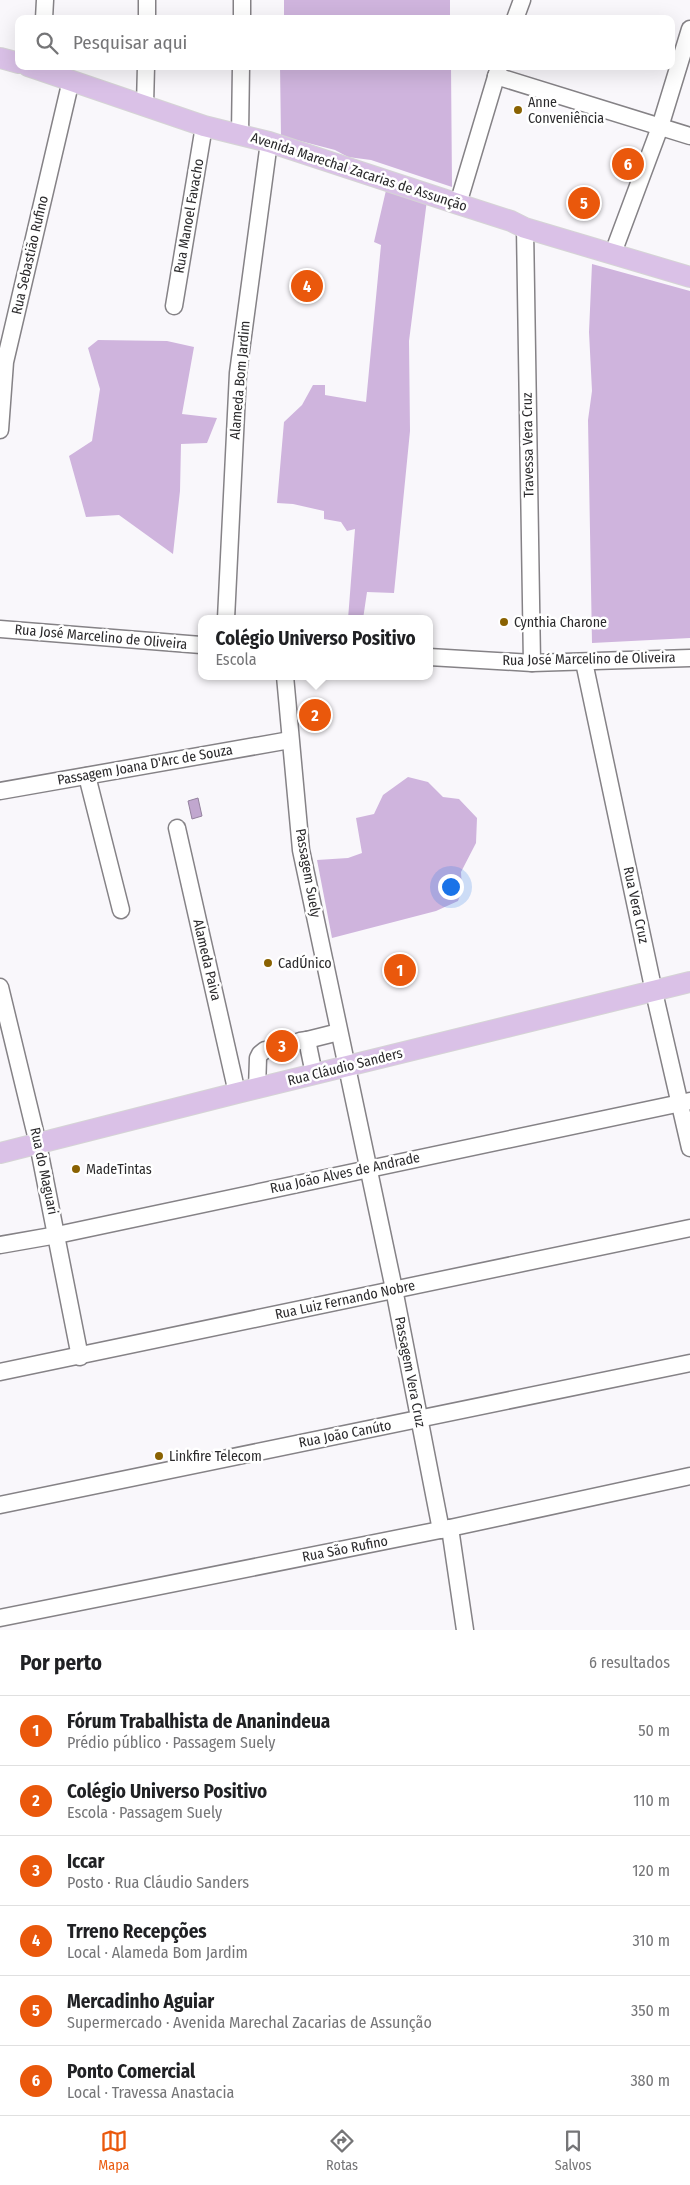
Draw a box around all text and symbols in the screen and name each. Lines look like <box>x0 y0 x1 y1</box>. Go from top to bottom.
search box <box>15 15 675 70</box>
icon: search <box>33 29 61 57</box>
text: Pesquisar aqui <box>73 31 187 54</box>
place label: Anne Conveniência <box>528 94 604 127</box>
marker: Anne Conveniência <box>512 104 524 116</box>
street label: Avenida Marechal Zacarias de Assunção <box>249 129 469 215</box>
pin: 6 <box>612 145 644 183</box>
street label: Rua Manoel Favacho <box>171 157 207 275</box>
pin: 5 <box>568 184 600 222</box>
street label: Rua Sebastião Rufino <box>8 194 52 316</box>
pin: 4 <box>291 267 323 305</box>
street label: Alameda Bom Jardim <box>226 320 254 440</box>
street label: Travessa Vera Cruz <box>519 392 537 498</box>
place label: Cynthia Charone <box>514 614 607 631</box>
popup <box>198 615 433 680</box>
marker: Cynthia Charone <box>498 616 510 628</box>
street label: Rua José Marcelino de Oliveira <box>14 621 188 653</box>
text: Colégio Universo Positivo <box>215 627 416 650</box>
street label: Rua José Marcelino de Oliveira <box>502 649 676 669</box>
text: Escola <box>215 650 257 669</box>
pin: 2 <box>299 696 331 734</box>
street label: Passagem Joana D'Arc de Souza <box>56 741 234 789</box>
street label: Passagem Suely <box>292 827 324 920</box>
street label: Rua Vera Cruz <box>620 865 653 945</box>
your location <box>438 874 464 900</box>
street label: Alameda Paiva <box>189 918 225 1003</box>
pin: 1 <box>384 951 416 989</box>
place label: CadÚnico <box>278 954 332 972</box>
marker: CadÚnico <box>262 957 274 969</box>
pin: 3 <box>266 1027 298 1065</box>
street label: Rua Cláudio Sanders <box>286 1044 404 1090</box>
street label: Rua do Maguari <box>26 1126 62 1216</box>
street label: Rua João Alves de Andrade <box>269 1149 421 1197</box>
place label: MadeTintas <box>86 1161 152 1178</box>
marker: MadeTintas <box>70 1163 82 1175</box>
street label: Rua Luiz Fernando Nobre <box>273 1277 417 1323</box>
street label: Passagem Vera Cruz <box>391 1315 429 1429</box>
street label: Rua João Canúto <box>297 1417 393 1451</box>
place label: Linkfire Telecom <box>169 1448 262 1465</box>
marker: Linkfire Telecom <box>153 1450 165 1462</box>
street label: Rua São Rufino <box>301 1532 389 1566</box>
text: Por perto <box>20 1650 102 1676</box>
text: 6 resultados <box>589 1653 670 1672</box>
text: Fórum Trabalhista de Ananindeua <box>67 1710 330 1733</box>
text: 1 <box>33 1721 39 1740</box>
text: 50 m <box>638 1721 670 1740</box>
text: Prédio público · Passagem Suely <box>67 1733 275 1752</box>
text: Colégio Universo Positivo <box>67 1780 267 1803</box>
text: 2 <box>32 1791 40 1810</box>
text: 110 m <box>633 1791 670 1810</box>
text: Escola · Passagem Suely <box>67 1803 222 1822</box>
text: Iccar <box>67 1850 105 1873</box>
text: 3 <box>32 1861 40 1880</box>
text: 120 m <box>632 1861 670 1880</box>
text: Posto · Rua Cláudio Sanders <box>67 1873 249 1892</box>
text: Trreno Recepções <box>67 1920 207 1943</box>
text: 4 <box>32 1931 40 1950</box>
text: 310 m <box>633 1931 670 1950</box>
text: Local · Alameda Bom Jardim <box>67 1943 248 1962</box>
text: Mercadinho Aguiar <box>67 1990 214 2013</box>
text: 5 <box>32 2001 40 2020</box>
text: 350 m <box>631 2001 670 2020</box>
text: Supermercado · Avenida Marechal Zacarias de Assunção <box>67 2013 432 2032</box>
text: Ponto Comercial <box>67 2060 195 2083</box>
text: 6 <box>32 2071 40 2090</box>
text: 380 m <box>630 2071 670 2090</box>
text: Local · Travessa Anastacia <box>67 2083 234 2102</box>
tab: Mapa <box>98 2127 129 2174</box>
tab: Rotas <box>326 2127 358 2174</box>
tab: Salvos <box>555 2127 592 2174</box>

